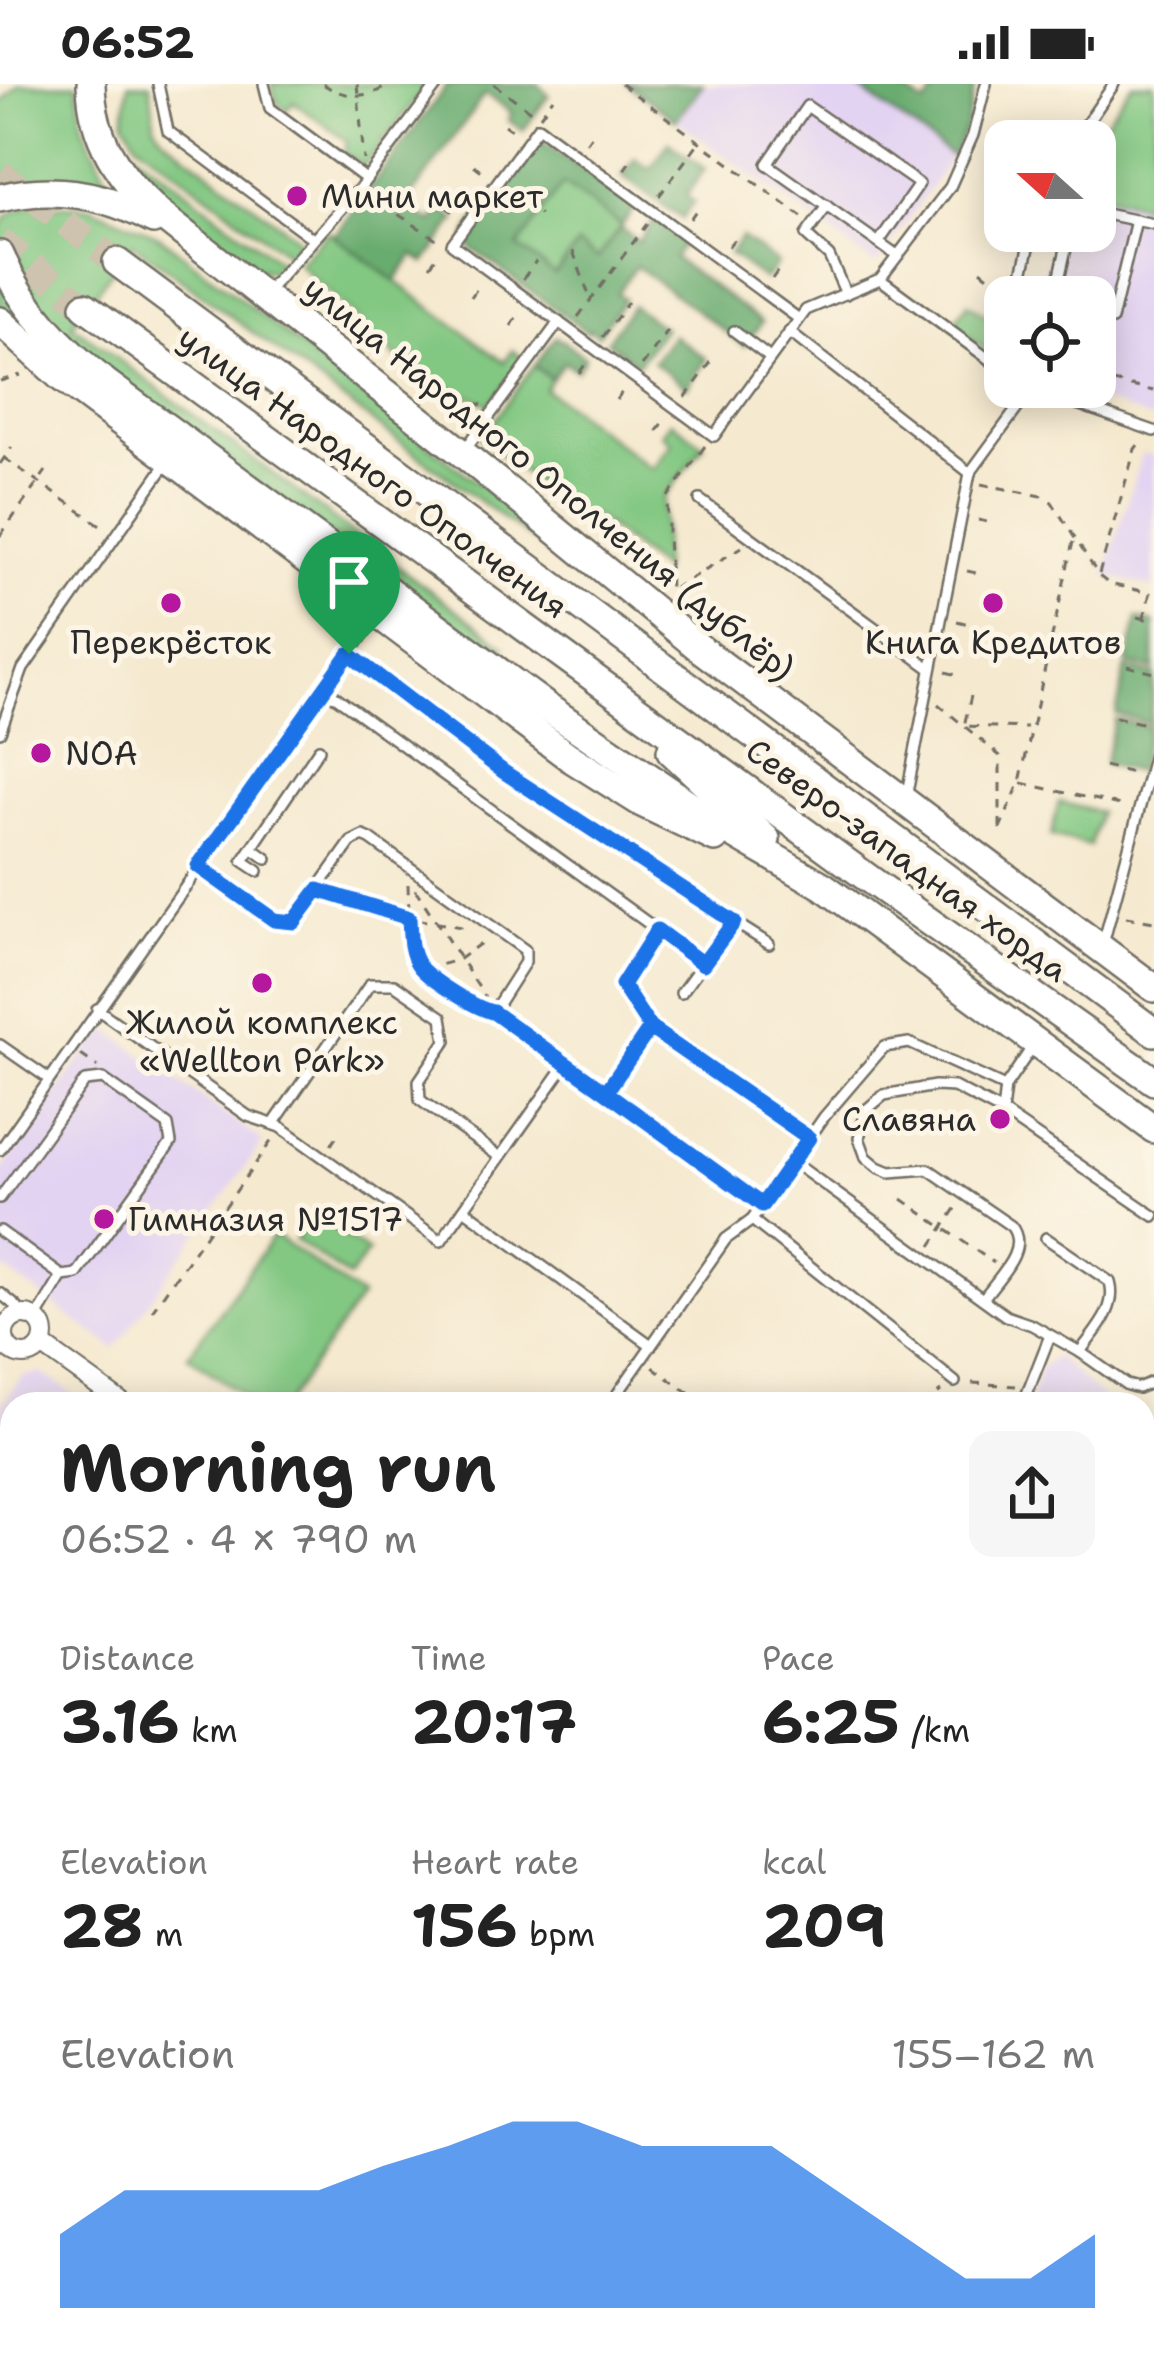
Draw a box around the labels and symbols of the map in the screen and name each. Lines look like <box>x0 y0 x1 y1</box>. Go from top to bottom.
north arrow <box>984 120 1116 252</box>
place label: Мини маркет <box>321 174 543 219</box>
marker: Мини маркет <box>284 183 310 209</box>
street label: улица Народного Ополчения (дублёр) <box>294 266 804 690</box>
street label: улица Народного Ополчения <box>169 315 577 629</box>
pin <box>298 531 400 654</box>
marker: Перекрёсток <box>158 590 184 616</box>
marker: Книга Кредитов <box>980 590 1006 616</box>
place label: Перекрёсток <box>70 620 272 665</box>
place label: Книга Кредитов <box>865 620 1121 665</box>
street label: Северо-западная хорда <box>737 728 1077 992</box>
place label: NOA <box>65 731 138 776</box>
marker: NOA <box>28 740 54 766</box>
marker: Жилой комплекс «Wellton Park» <box>249 970 275 996</box>
place label: Жилой комплекс «Wellton Park» <box>126 1000 398 1083</box>
place label: Славяна <box>842 1097 976 1142</box>
marker: Славяна <box>987 1106 1013 1132</box>
place label: Гимназия №1517 <box>128 1197 403 1242</box>
marker: Гимназия №1517 <box>91 1206 117 1232</box>

